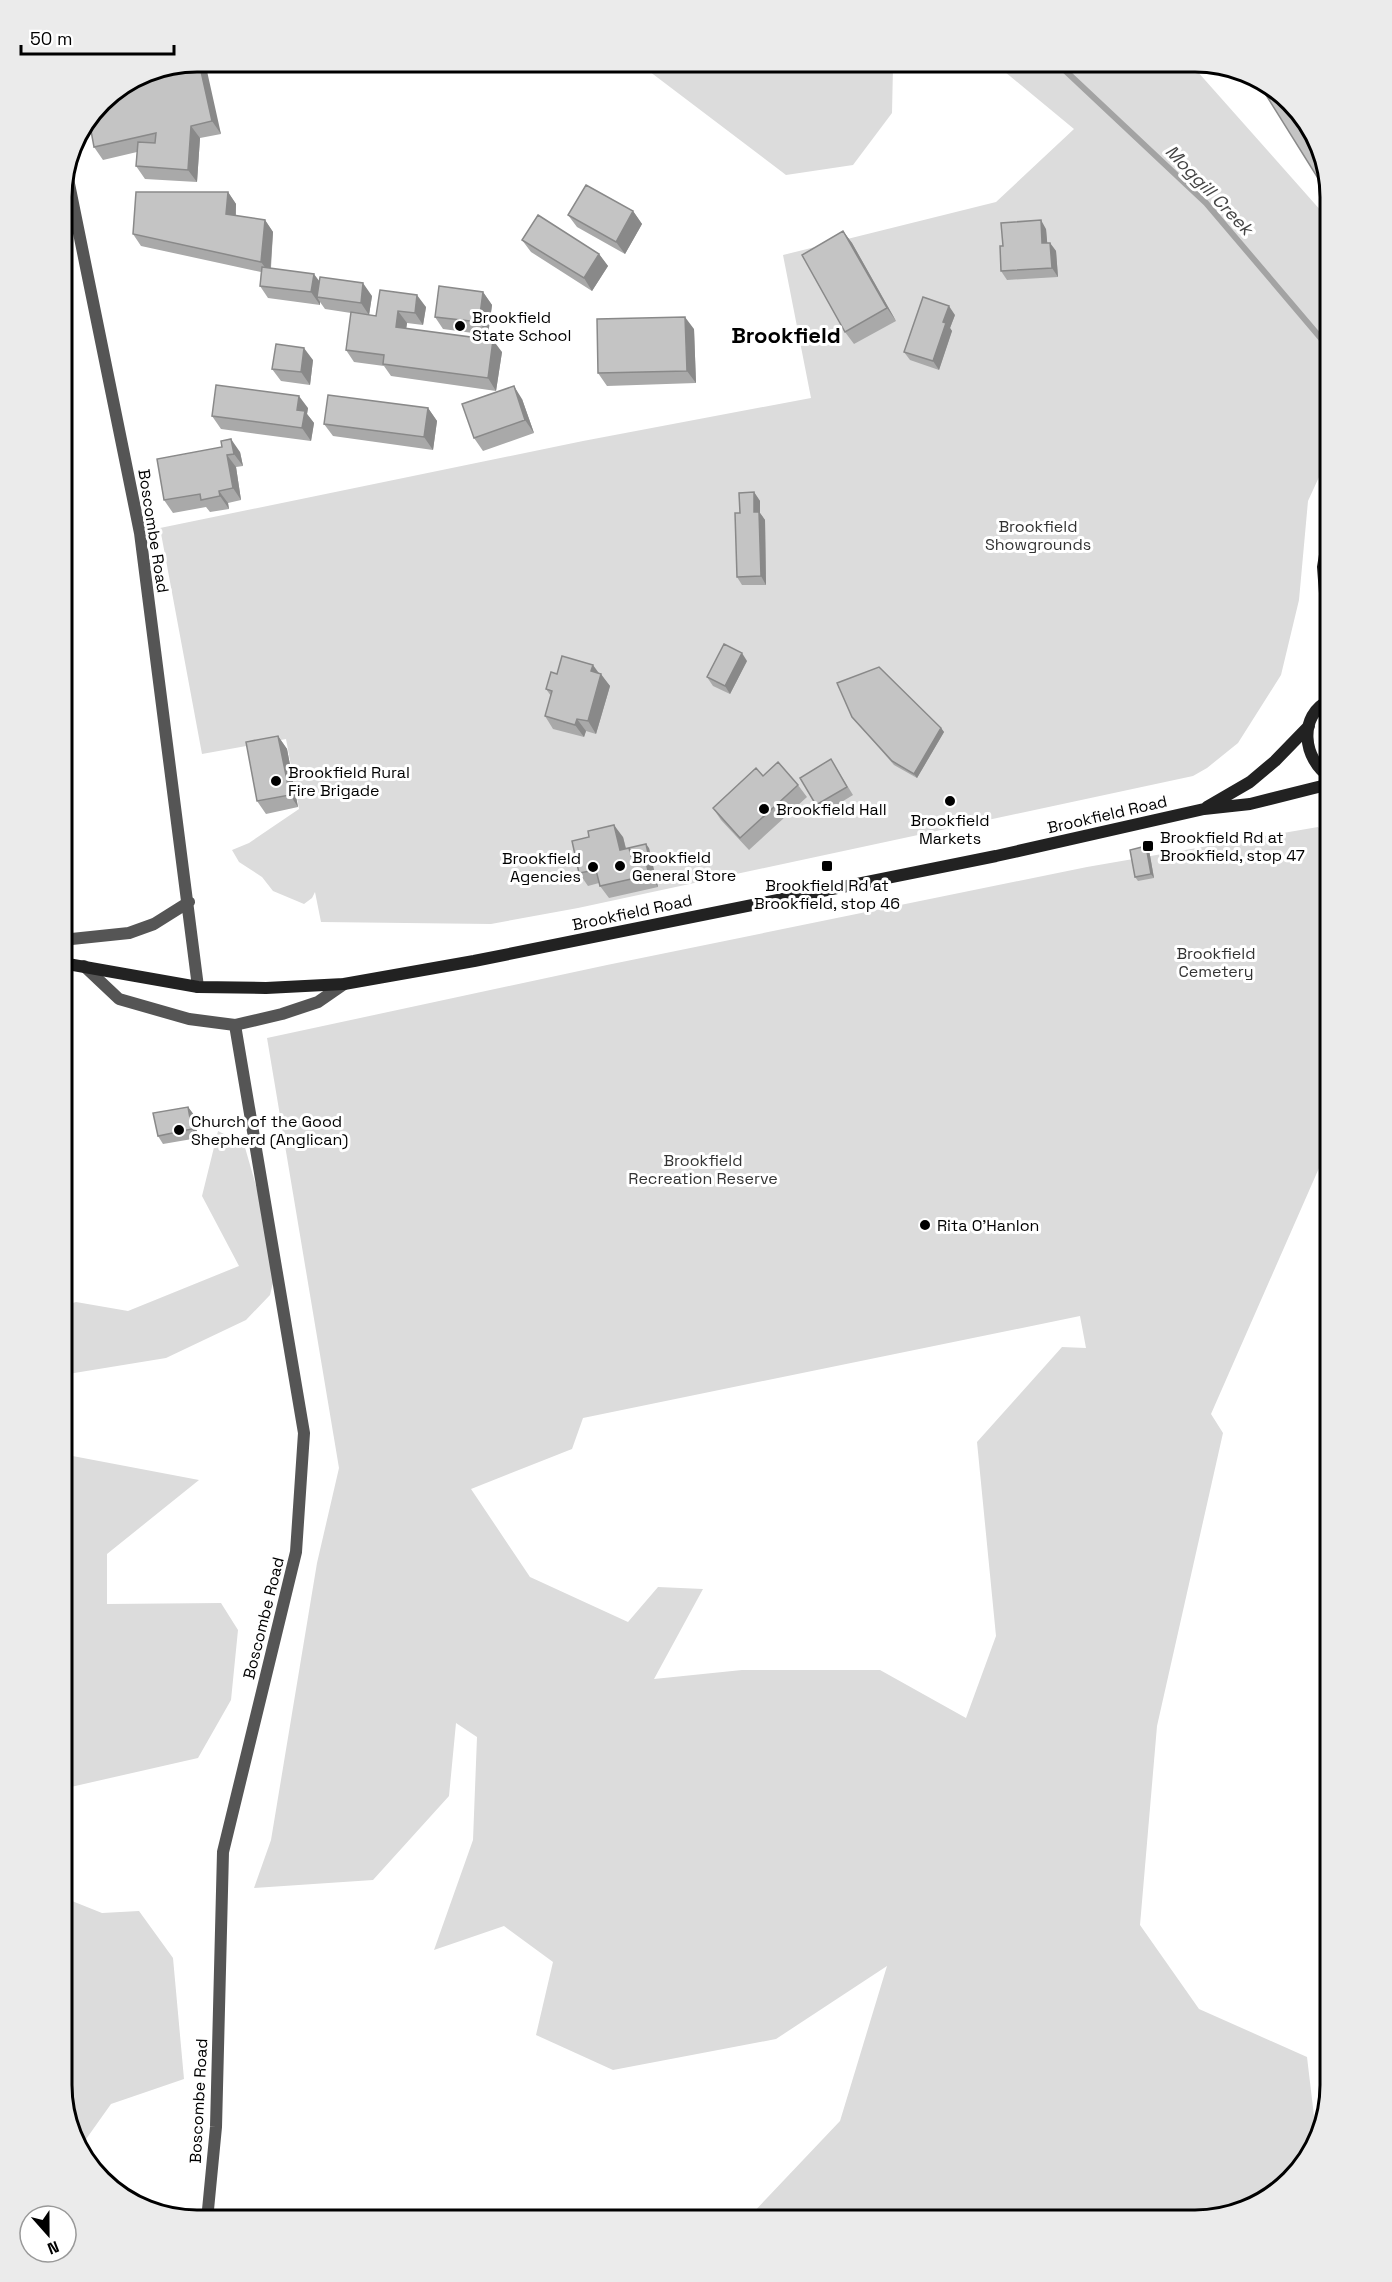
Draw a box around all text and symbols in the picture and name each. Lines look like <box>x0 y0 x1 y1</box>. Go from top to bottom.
scale bar <box>21 18 174 56</box>
text: 50 m <box>30 27 72 50</box>
water label: Moggill Creek <box>1161 140 1260 241</box>
place label: Brookfield State School <box>472 307 571 346</box>
marker: Brookfield State School <box>453 319 467 333</box>
district label: Brookfield <box>731 321 841 349</box>
street label: Boscombe Road <box>133 468 174 595</box>
park label: Brookfield Showgrounds <box>985 516 1091 555</box>
place label: Brookfield Rural Fire Brigade <box>288 762 410 801</box>
marker: Brookfield Rural Fire Brigade <box>269 774 283 788</box>
street label: Brookfield Road <box>1045 790 1169 838</box>
marker: Brookfield Markets <box>943 794 957 808</box>
place label: Brookfield Hall <box>776 799 887 820</box>
marker: Brookfield Hall <box>757 802 771 816</box>
place label: Brookfield Markets <box>910 810 990 849</box>
place label: Brookfield Rd at Brookfield, stop 47 <box>1160 827 1305 866</box>
marker: Brookfield Rd at Brookfield, stop 47 <box>1141 839 1155 853</box>
place label: Brookfield General Store <box>632 847 736 886</box>
place label: Brookfield Agencies <box>502 848 581 887</box>
marker: Brookfield General Store <box>613 859 627 873</box>
marker: Brookfield Rd at Brookfield, stop 46 <box>820 859 834 873</box>
marker: Brookfield Agencies <box>586 860 600 874</box>
place label: Brookfield Rd at Brookfield, stop 46 <box>754 875 900 914</box>
street label: Brookfield Road <box>570 889 694 935</box>
park label: Brookfield Cemetery <box>1176 943 1256 982</box>
place label: Church of the Good Shepherd (Anglican) <box>191 1111 348 1150</box>
marker: Church of the Good Shepherd (Anglican) <box>172 1123 186 1137</box>
park label: Brookfield Recreation Reserve <box>628 1150 778 1189</box>
place label: Rita O'Hanlon <box>937 1215 1039 1236</box>
marker: Rita O'Hanlon <box>918 1218 932 1232</box>
street label: Boscombe Road <box>238 1555 289 1681</box>
street label: Boscombe Road <box>185 2038 212 2164</box>
north arrow <box>18 2204 78 2264</box>
text: N <box>44 2236 62 2259</box>

